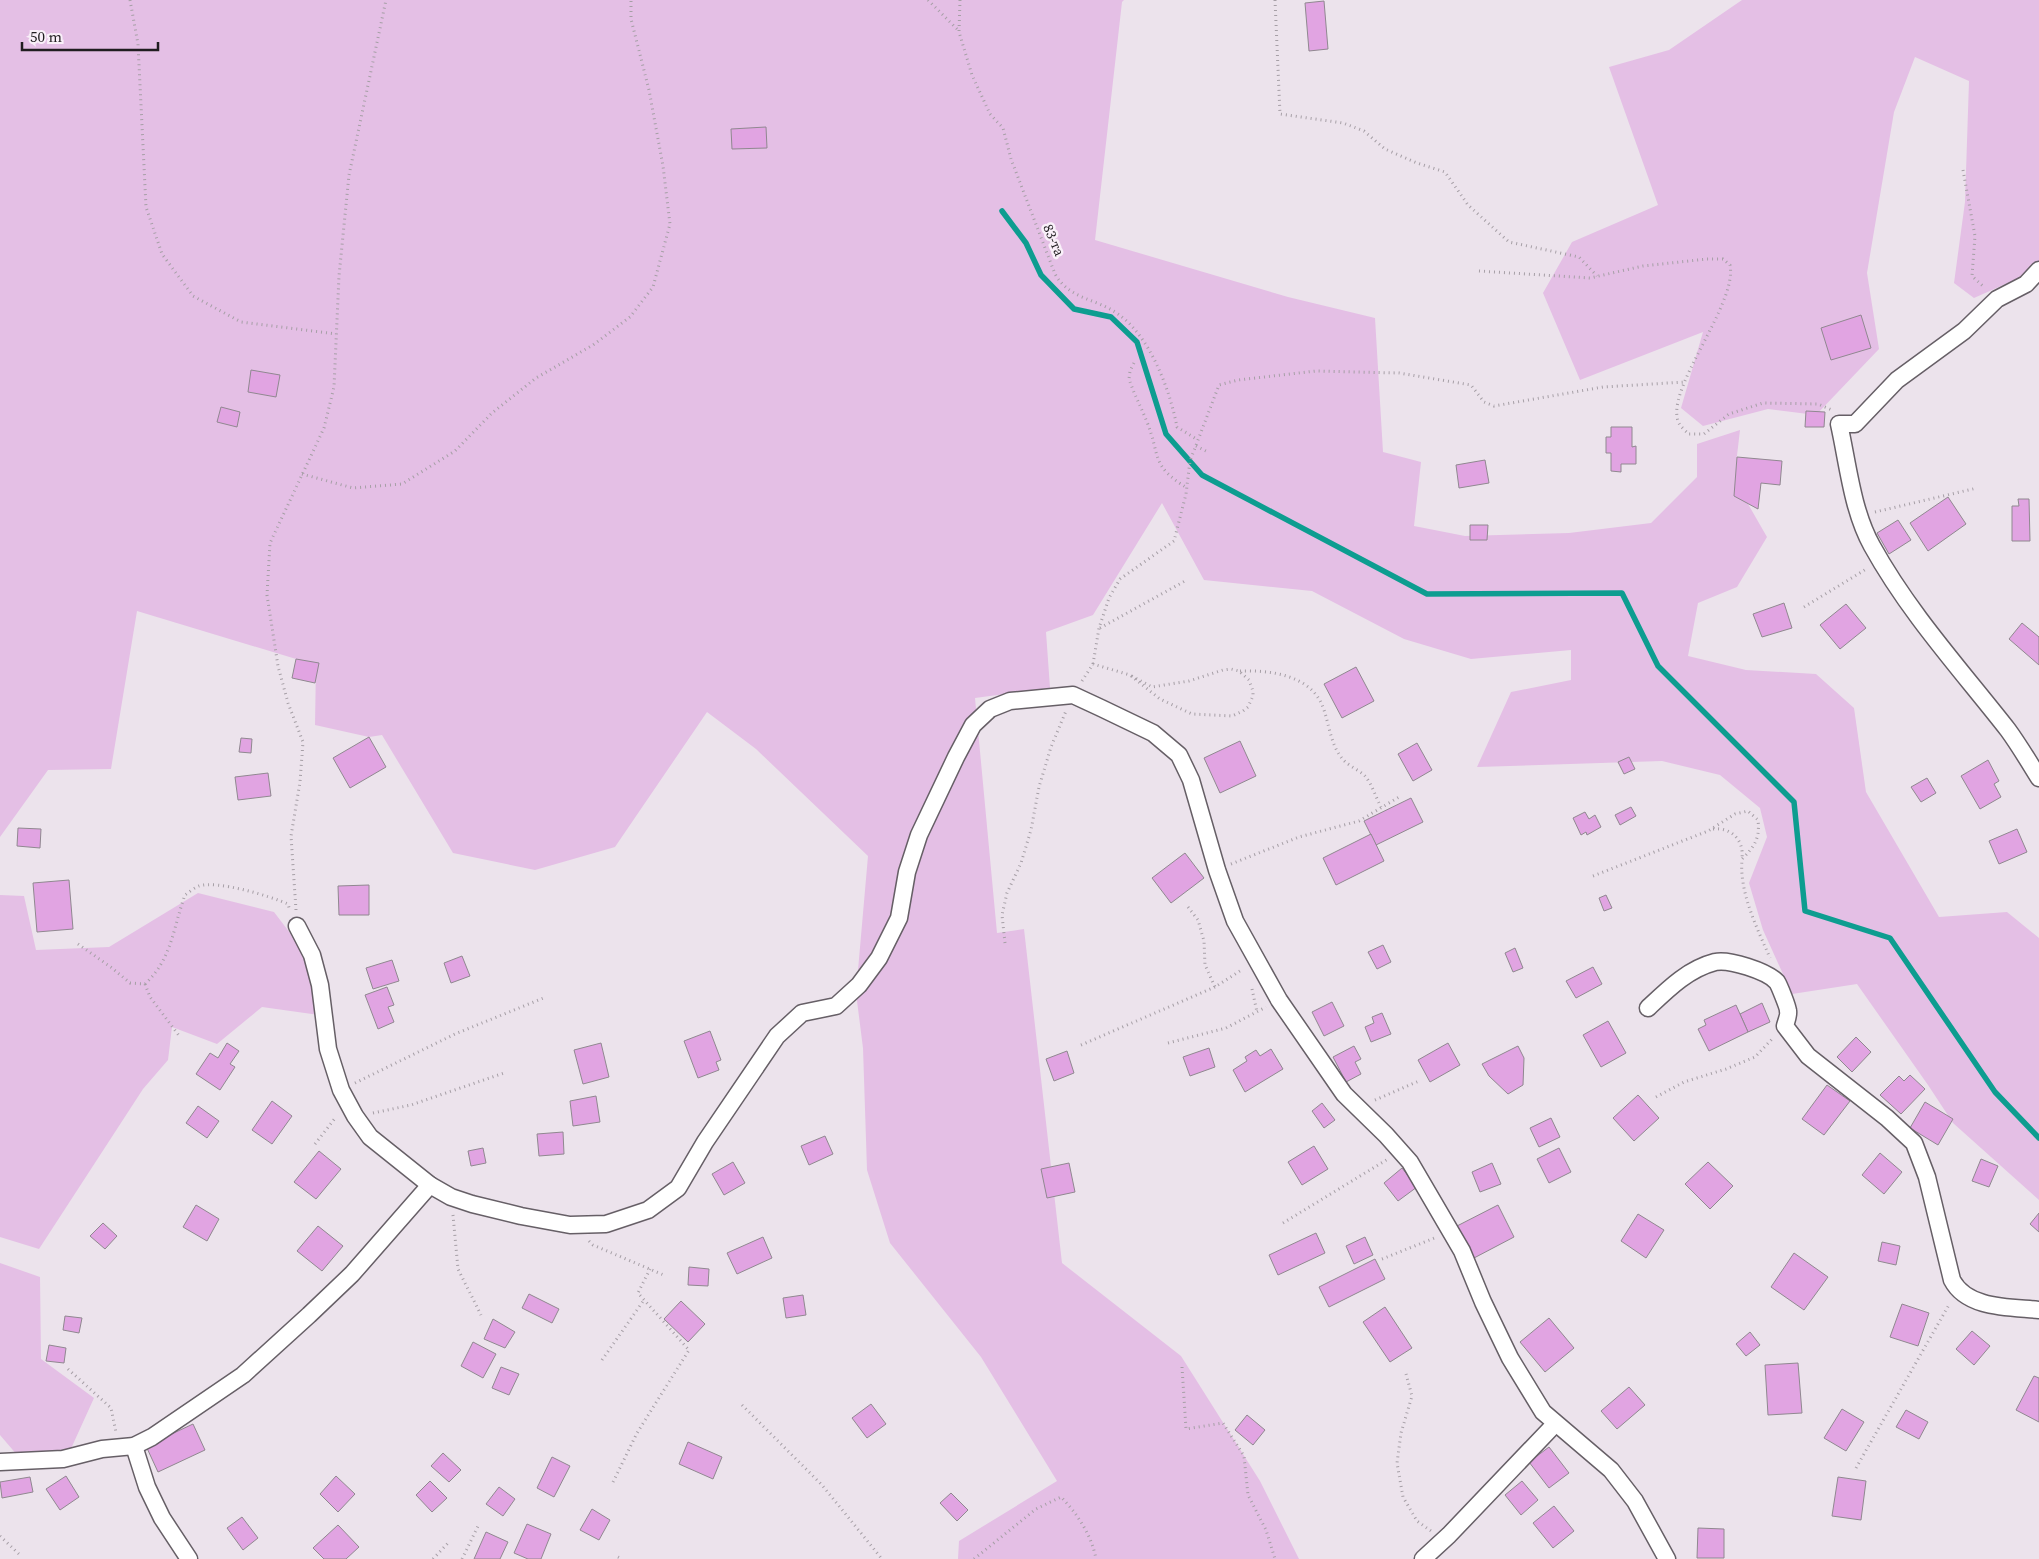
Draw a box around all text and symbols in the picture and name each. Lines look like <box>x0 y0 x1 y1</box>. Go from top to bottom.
scale bar <box>22 20 159 52</box>
text: 50 m <box>30 26 62 47</box>
street label: 83-та <box>1038 221 1070 260</box>

